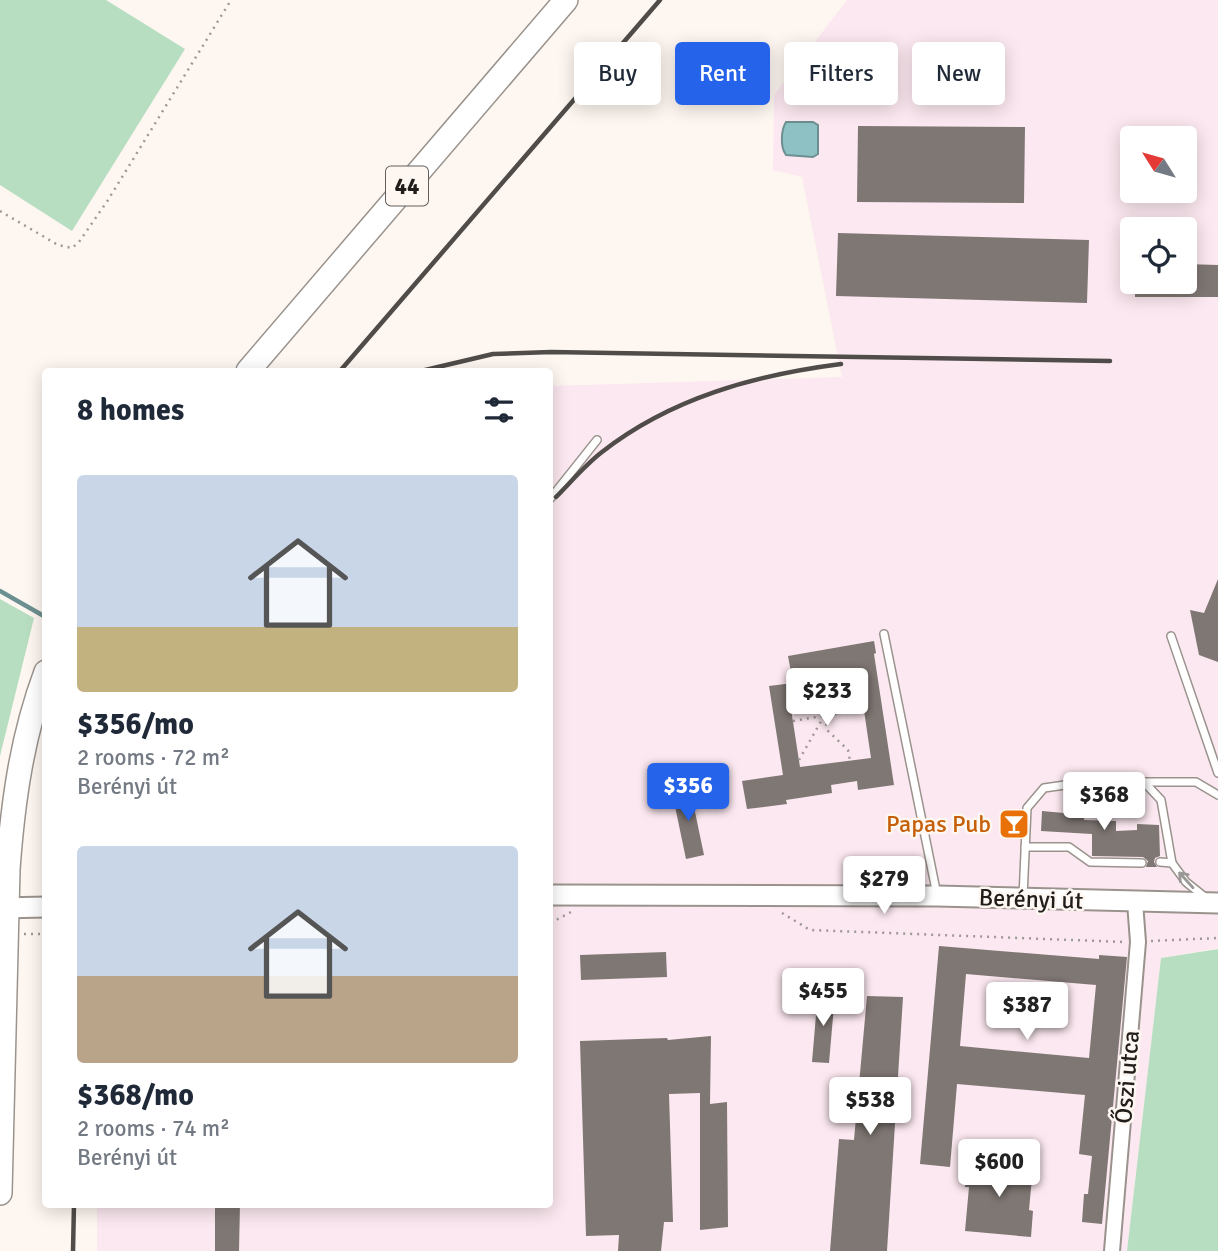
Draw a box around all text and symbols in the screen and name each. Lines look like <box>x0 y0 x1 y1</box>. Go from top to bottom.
chip: Buy <box>574 42 661 105</box>
chip: Rent <box>675 42 770 105</box>
chip: Filters <box>784 42 898 105</box>
chip: New <box>912 42 1005 105</box>
north arrow <box>1120 126 1197 203</box>
map controls <box>1120 126 1197 294</box>
road number: 44 <box>386 167 428 206</box>
button: locate <box>1120 217 1197 294</box>
icon: filters <box>480 391 518 429</box>
text: 8 homes <box>77 392 184 429</box>
icon: home <box>235 520 361 646</box>
pin: $233 <box>786 668 868 728</box>
text: $233 <box>802 676 852 705</box>
text: $356/mo <box>77 706 194 743</box>
text: 2 rooms · 72 m² <box>77 743 230 772</box>
pin: $356 <box>647 764 729 823</box>
text: $356 <box>663 771 713 800</box>
text: Berényi út <box>77 772 177 801</box>
pin: $368 <box>1063 772 1145 832</box>
text: $368 <box>1079 780 1129 809</box>
bar icon: Papas Pub <box>997 807 1031 841</box>
place label: Papas Pub <box>886 809 991 839</box>
pin: $279 <box>843 856 925 916</box>
text: $279 <box>859 864 909 893</box>
one-way arrow <box>1178 872 1195 889</box>
street label: Berényi út <box>978 882 1084 916</box>
icon: home <box>235 891 361 1017</box>
pin: $455 <box>782 968 864 1028</box>
text: $455 <box>798 976 848 1005</box>
pin: $387 <box>986 982 1068 1042</box>
text: $387 <box>1002 990 1052 1019</box>
street label: Őszi utca <box>1108 1029 1146 1125</box>
text: $368/mo <box>77 1077 194 1114</box>
pin: $538 <box>829 1078 911 1137</box>
text: $538 <box>845 1085 895 1114</box>
text: 2 rooms · 74 m² <box>77 1114 230 1143</box>
pin: $600 <box>958 1140 1040 1199</box>
text: Berényi út <box>77 1143 177 1172</box>
text: $600 <box>974 1147 1024 1176</box>

